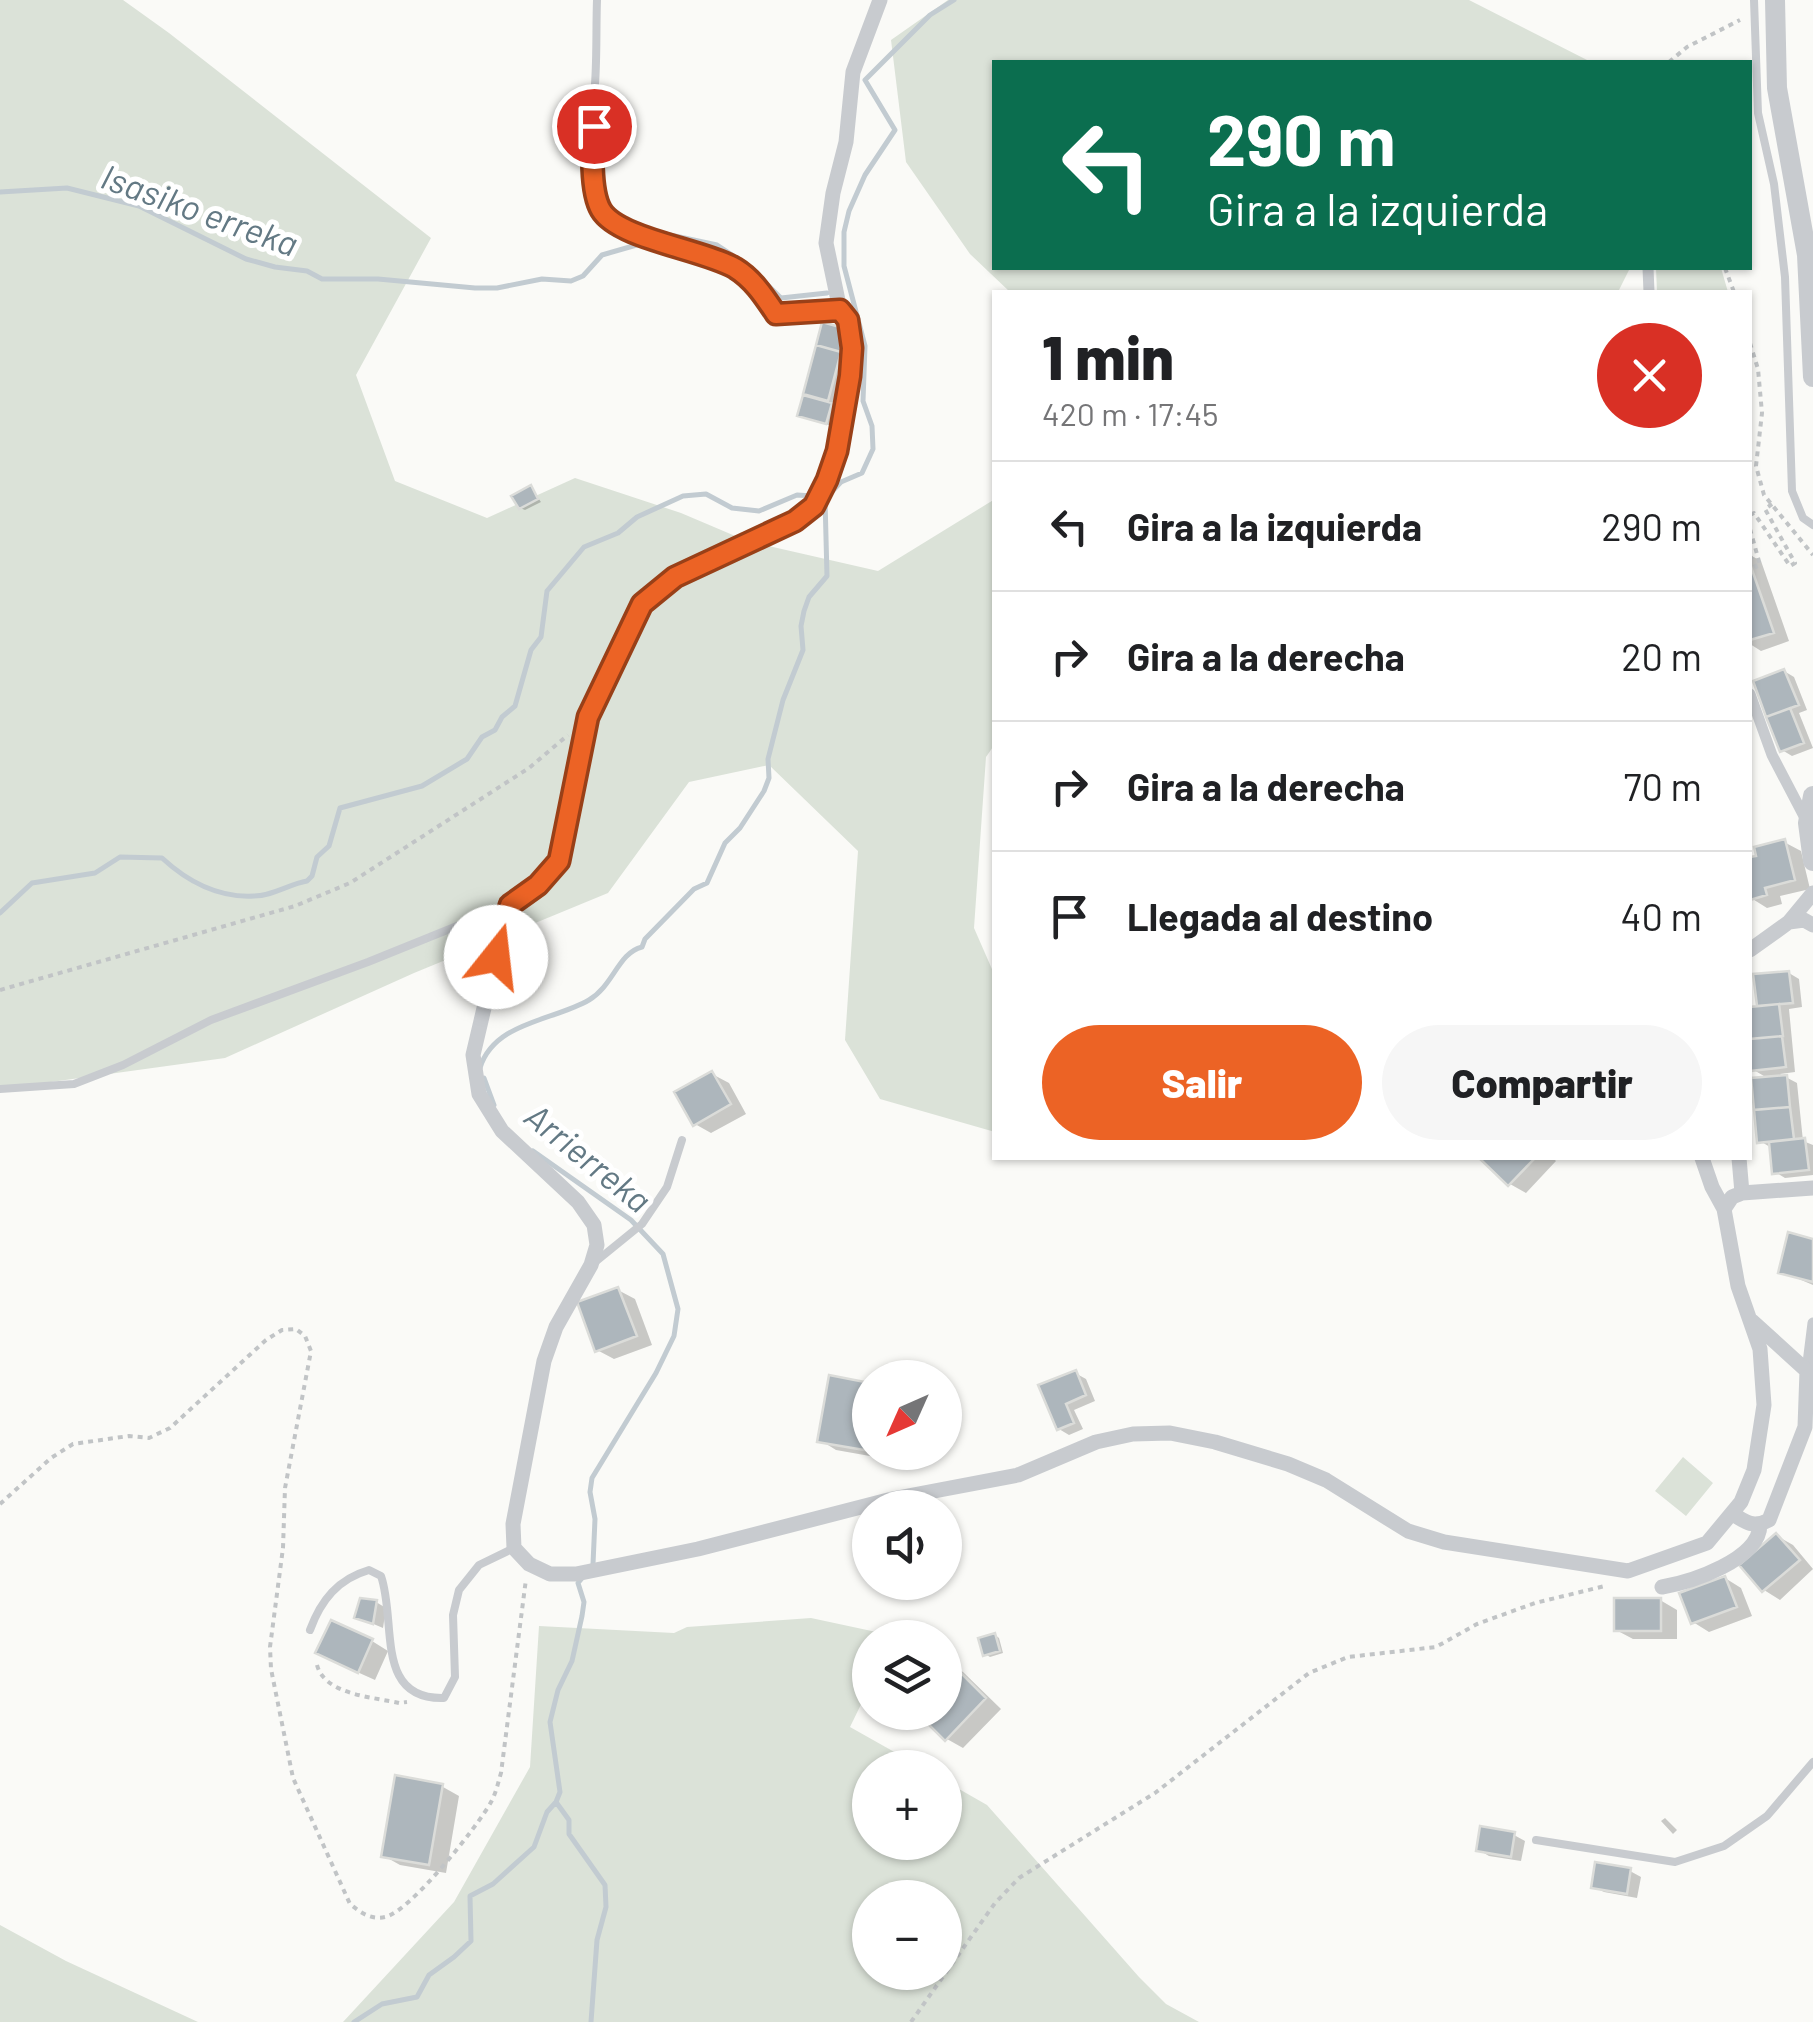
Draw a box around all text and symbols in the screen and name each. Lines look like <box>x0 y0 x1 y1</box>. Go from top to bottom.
pin <box>552 84 637 169</box>
text: 290 m <box>1207 96 1396 180</box>
icon: arrive <box>567 99 622 154</box>
icon: left <box>1042 100 1172 230</box>
water label: Isasiko erreka <box>96 154 304 264</box>
text: Gira a la izquierda <box>1207 181 1548 235</box>
text: 1 min <box>1042 320 1174 392</box>
button: close <box>1597 323 1702 428</box>
text: 420 m · 17:45 <box>1042 394 1219 432</box>
icon: left <box>1042 499 1097 554</box>
text: Gira a la izquierda <box>1127 503 1422 549</box>
text: 290 m <box>1601 503 1702 549</box>
icon: right <box>1042 629 1097 684</box>
text: Gira a la derecha <box>1127 633 1405 679</box>
text: 20 m <box>1621 633 1702 679</box>
icon: right <box>1042 759 1097 814</box>
text: Gira a la derecha <box>1127 763 1405 809</box>
text: 70 m <box>1624 763 1702 809</box>
icon: arrive <box>1042 889 1097 944</box>
text: Llegada al destino <box>1127 893 1433 939</box>
text: 40 m <box>1621 893 1702 939</box>
position arrow <box>444 905 548 1009</box>
button: Salir <box>1042 1025 1362 1140</box>
button: Compartir <box>1382 1025 1702 1140</box>
water label: Arrierreka <box>518 1094 660 1220</box>
north arrow <box>852 1360 962 1470</box>
map controls <box>852 1360 962 1990</box>
button: sound <box>852 1490 962 1600</box>
button: layers <box>852 1620 962 1730</box>
button: + <box>852 1750 962 1860</box>
button: − <box>852 1880 962 1990</box>

